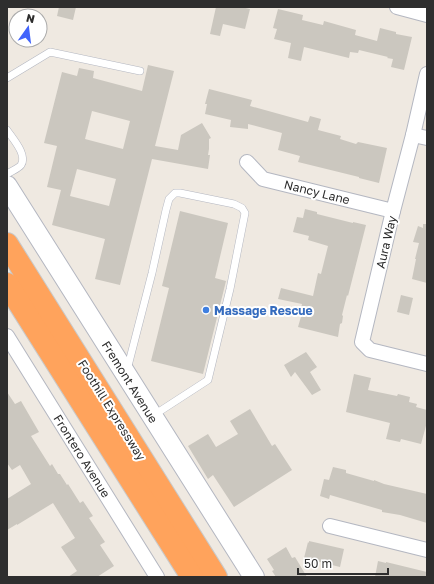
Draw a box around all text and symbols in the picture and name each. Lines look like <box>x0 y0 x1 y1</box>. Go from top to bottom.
north arrow <box>8 8 48 48</box>
text: N <box>25 10 36 25</box>
street label: Nancy Lane <box>282 177 352 207</box>
street label: Aura Way <box>373 214 399 270</box>
place label: Massage Rescue <box>214 303 313 318</box>
marker: Massage Rescue <box>201 305 211 315</box>
street label: Fremont Avenue <box>99 338 161 426</box>
street label: Foothill Expressway <box>75 357 149 463</box>
street label: Frontero Avenue <box>50 412 114 500</box>
scale bar <box>298 550 388 576</box>
text: 50 m <box>304 556 332 571</box>

